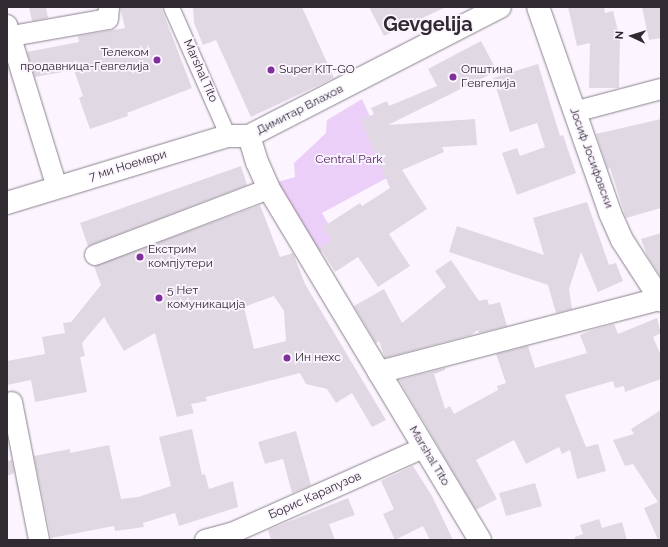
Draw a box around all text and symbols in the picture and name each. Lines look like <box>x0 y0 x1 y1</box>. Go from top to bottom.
district label: Gevgelija <box>383 12 473 36</box>
north arrow <box>612 16 652 56</box>
text: N <box>613 30 626 40</box>
street label: Marshal Tito <box>180 37 220 105</box>
place label: Телеком продавница-Гевгелија <box>20 46 149 74</box>
marker: Телеком продавница-Гевгелија <box>152 55 162 65</box>
place label: Super KIT-GO <box>279 63 355 77</box>
place label: Општина Гевгелија <box>461 63 516 91</box>
marker: Super KIT-GO <box>266 65 276 75</box>
marker: Општина Гевгелија <box>448 72 458 82</box>
street label: Димитар Влахов <box>254 82 346 138</box>
street label: Јосиф Јосифовски <box>566 106 616 210</box>
street label: 7 ми Ноември <box>87 147 169 185</box>
park label: Central Park <box>315 153 383 167</box>
place label: Екстрим компјутери <box>148 243 213 271</box>
marker: Екстрим компјутери <box>135 252 145 262</box>
place label: 5 Нет комуникација <box>167 284 245 312</box>
marker: 5 Нет комуникација <box>154 293 164 303</box>
place label: Ин нехс <box>295 351 341 365</box>
marker: Ин нехс <box>282 353 292 363</box>
street label: Marshal Tito <box>405 423 453 489</box>
street label: Борис Карапузов <box>267 469 363 523</box>

